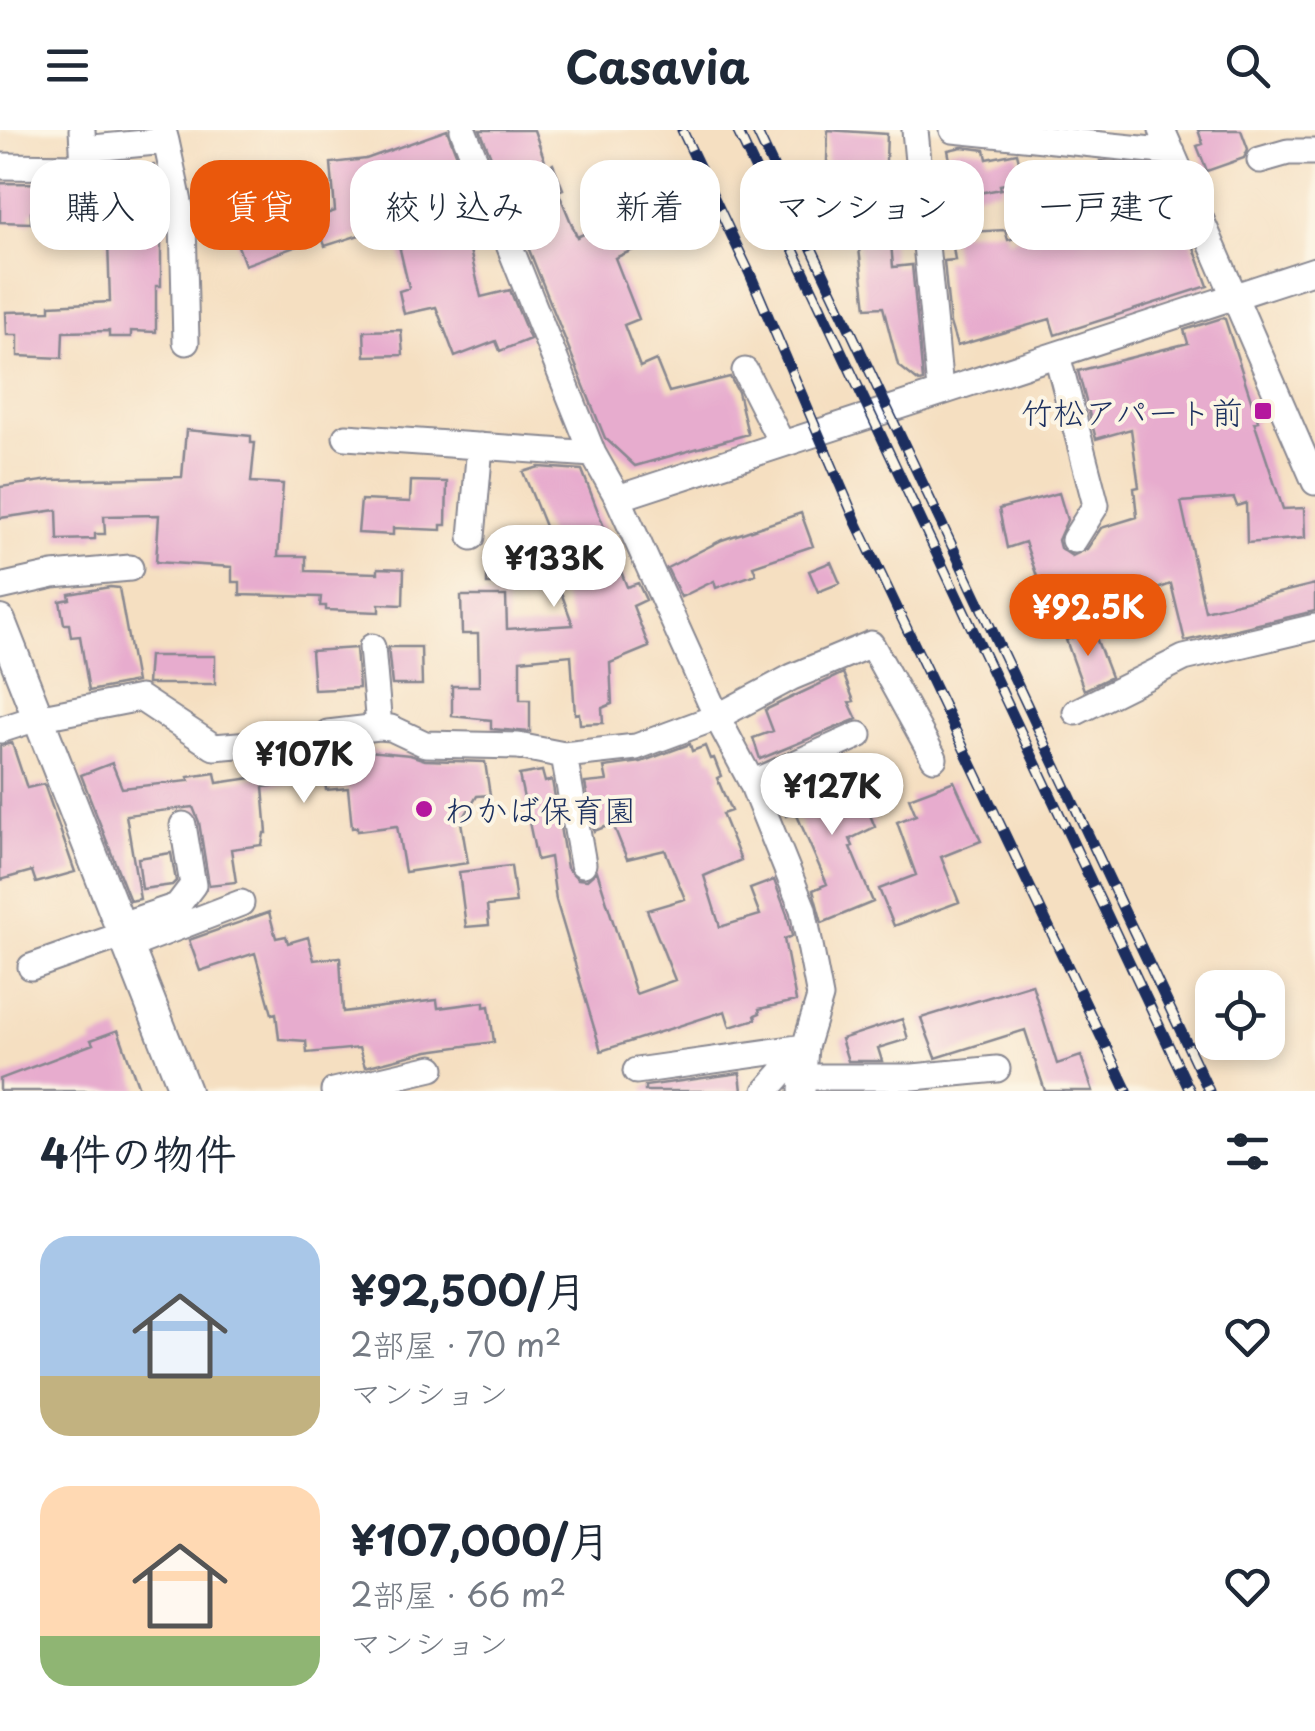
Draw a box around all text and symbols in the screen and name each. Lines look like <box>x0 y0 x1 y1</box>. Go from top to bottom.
text: Casavia <box>565 31 750 99</box>
icon: menu <box>40 38 95 93</box>
icon: search <box>1220 38 1275 93</box>
chip: 購入 <box>30 160 170 250</box>
chip: 賃貸 <box>190 160 330 250</box>
chip: 絞り込み <box>350 160 560 250</box>
chip: 新着 <box>580 160 720 250</box>
chip: マンション <box>740 160 984 250</box>
chip: 一戸建て <box>1004 160 1214 250</box>
place label: 竹松アパート前 <box>1021 387 1243 435</box>
marker: 竹松アパート前 <box>1252 400 1274 422</box>
pin: ¥133K <box>484 525 624 610</box>
text: ¥133K <box>504 533 604 581</box>
pin: ¥92.5K <box>1007 574 1169 659</box>
text: ¥92.5K <box>1031 582 1145 630</box>
pin: ¥107K <box>234 721 374 806</box>
text: ¥107K <box>255 729 353 777</box>
pin: ¥127K <box>762 753 902 838</box>
text: ¥127K <box>782 761 882 809</box>
place label: わかば保育園 <box>444 785 636 833</box>
marker: わかば保育園 <box>413 798 435 820</box>
map controls <box>1195 970 1285 1060</box>
button: locate <box>1195 970 1285 1060</box>
text: 4件の物件 <box>40 1120 237 1183</box>
icon: filters <box>1220 1124 1275 1179</box>
text: ¥92,500/月 <box>350 1257 587 1320</box>
icon: home <box>120 1276 240 1396</box>
icon: heart <box>1220 1309 1275 1364</box>
text: 2部屋 · 70 m² <box>350 1320 562 1368</box>
text: マンション <box>350 1368 509 1416</box>
text: ¥107,000/月 <box>350 1507 610 1570</box>
icon: home <box>120 1526 240 1646</box>
icon: heart <box>1220 1559 1275 1614</box>
text: 2部屋 · 66 m² <box>350 1570 566 1618</box>
text: マンション <box>350 1618 509 1666</box>

